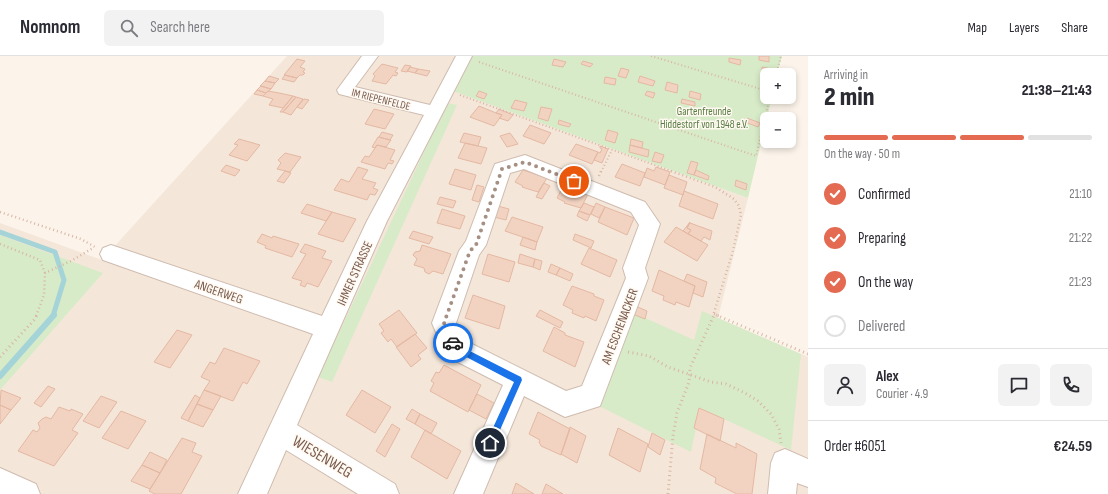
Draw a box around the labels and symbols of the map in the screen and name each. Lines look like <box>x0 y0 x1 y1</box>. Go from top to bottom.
street label: IM RIEPENFELDE <box>350 86 412 113</box>
park label: Gartenfreunde Hiddestorf von 1948 e.V. <box>660 105 748 131</box>
pin <box>557 164 591 198</box>
street label: IHMER STRASSE <box>334 239 376 308</box>
street label: ANGERWEG <box>191 276 245 308</box>
street label: AM ESCHENACKER <box>598 286 642 368</box>
courier <box>433 323 473 363</box>
pin <box>473 426 507 460</box>
street label: WIESENWEG <box>289 432 356 483</box>

